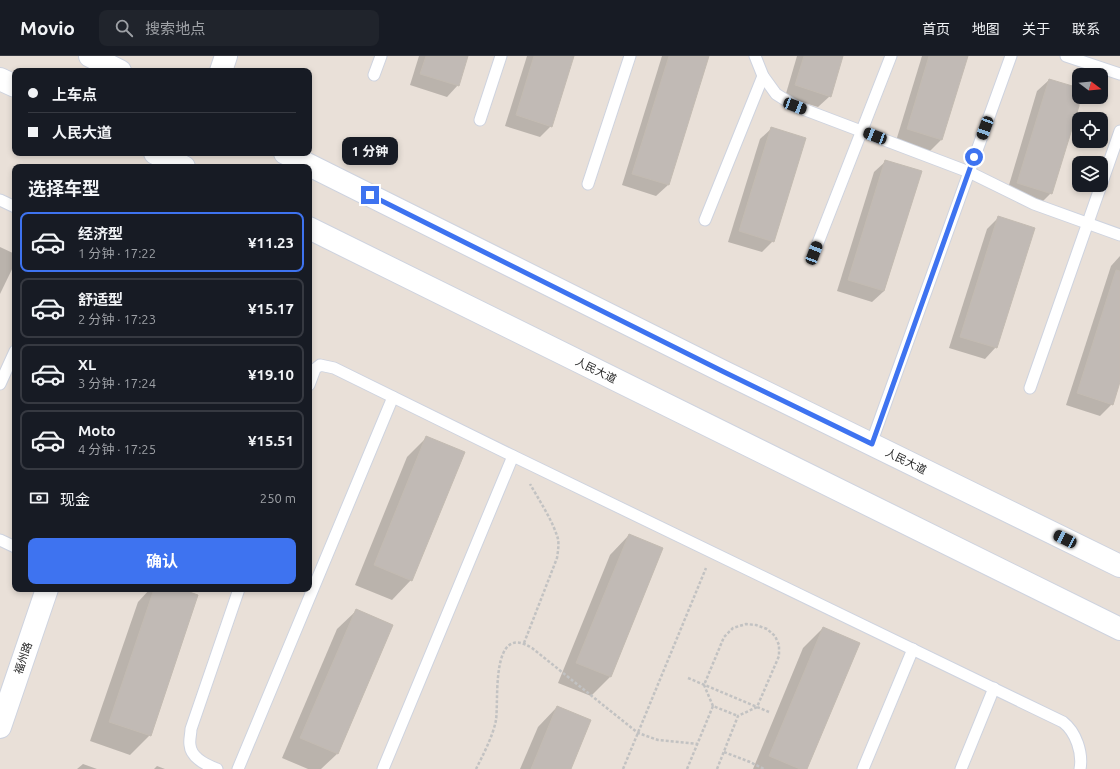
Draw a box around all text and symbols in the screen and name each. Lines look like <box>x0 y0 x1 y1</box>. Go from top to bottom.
search box <box>99 10 379 46</box>
text: Movio <box>20 17 75 39</box>
icon: search <box>113 17 135 39</box>
text: 搜索地点 <box>145 20 205 37</box>
text: 首页 <box>922 21 950 37</box>
text: 地图 <box>972 21 1000 37</box>
text: 关于 <box>1022 21 1050 37</box>
text: 联系 <box>1072 21 1100 37</box>
north arrow <box>1072 68 1108 104</box>
map controls <box>1072 68 1108 192</box>
text: 上车点 <box>52 86 97 103</box>
car <box>782 96 808 116</box>
button: locate <box>1072 112 1108 148</box>
car <box>975 115 995 141</box>
text: 人民大道 <box>52 124 112 141</box>
car <box>862 126 888 146</box>
callout: 1 分钟 <box>342 137 398 165</box>
text: 1 分钟 <box>352 144 388 158</box>
route start <box>965 148 983 166</box>
button: layers <box>1072 156 1108 192</box>
text: 选择车型 <box>28 178 100 198</box>
route end <box>361 186 379 204</box>
icon: car <box>30 224 66 260</box>
text: 经济型 <box>78 225 123 242</box>
text: ¥11.23 <box>248 234 294 251</box>
car <box>804 240 824 266</box>
text: 1 分钟 · 17:22 <box>78 246 156 260</box>
icon: car <box>30 290 66 326</box>
text: 舒适型 <box>78 291 123 308</box>
text: ¥15.17 <box>248 300 294 317</box>
text: 2 分钟 · 17:23 <box>78 312 156 326</box>
street label: 人民大道 <box>574 355 618 385</box>
icon: car <box>30 356 66 392</box>
text: XL <box>78 356 96 373</box>
text: ¥19.10 <box>248 366 294 383</box>
text: 3 分钟 · 17:24 <box>78 376 156 390</box>
icon: car <box>30 422 66 458</box>
text: Moto <box>78 422 116 439</box>
text: ¥15.51 <box>248 432 294 449</box>
text: 4 分钟 · 17:25 <box>78 442 156 456</box>
street label: 人民大道 <box>884 446 928 476</box>
icon: cash <box>28 487 50 509</box>
text: 现金 <box>60 491 90 508</box>
text: 250 m <box>260 491 296 505</box>
car <box>1052 528 1078 550</box>
button: 确认 <box>28 538 296 584</box>
street label: 福州路 <box>12 640 34 676</box>

